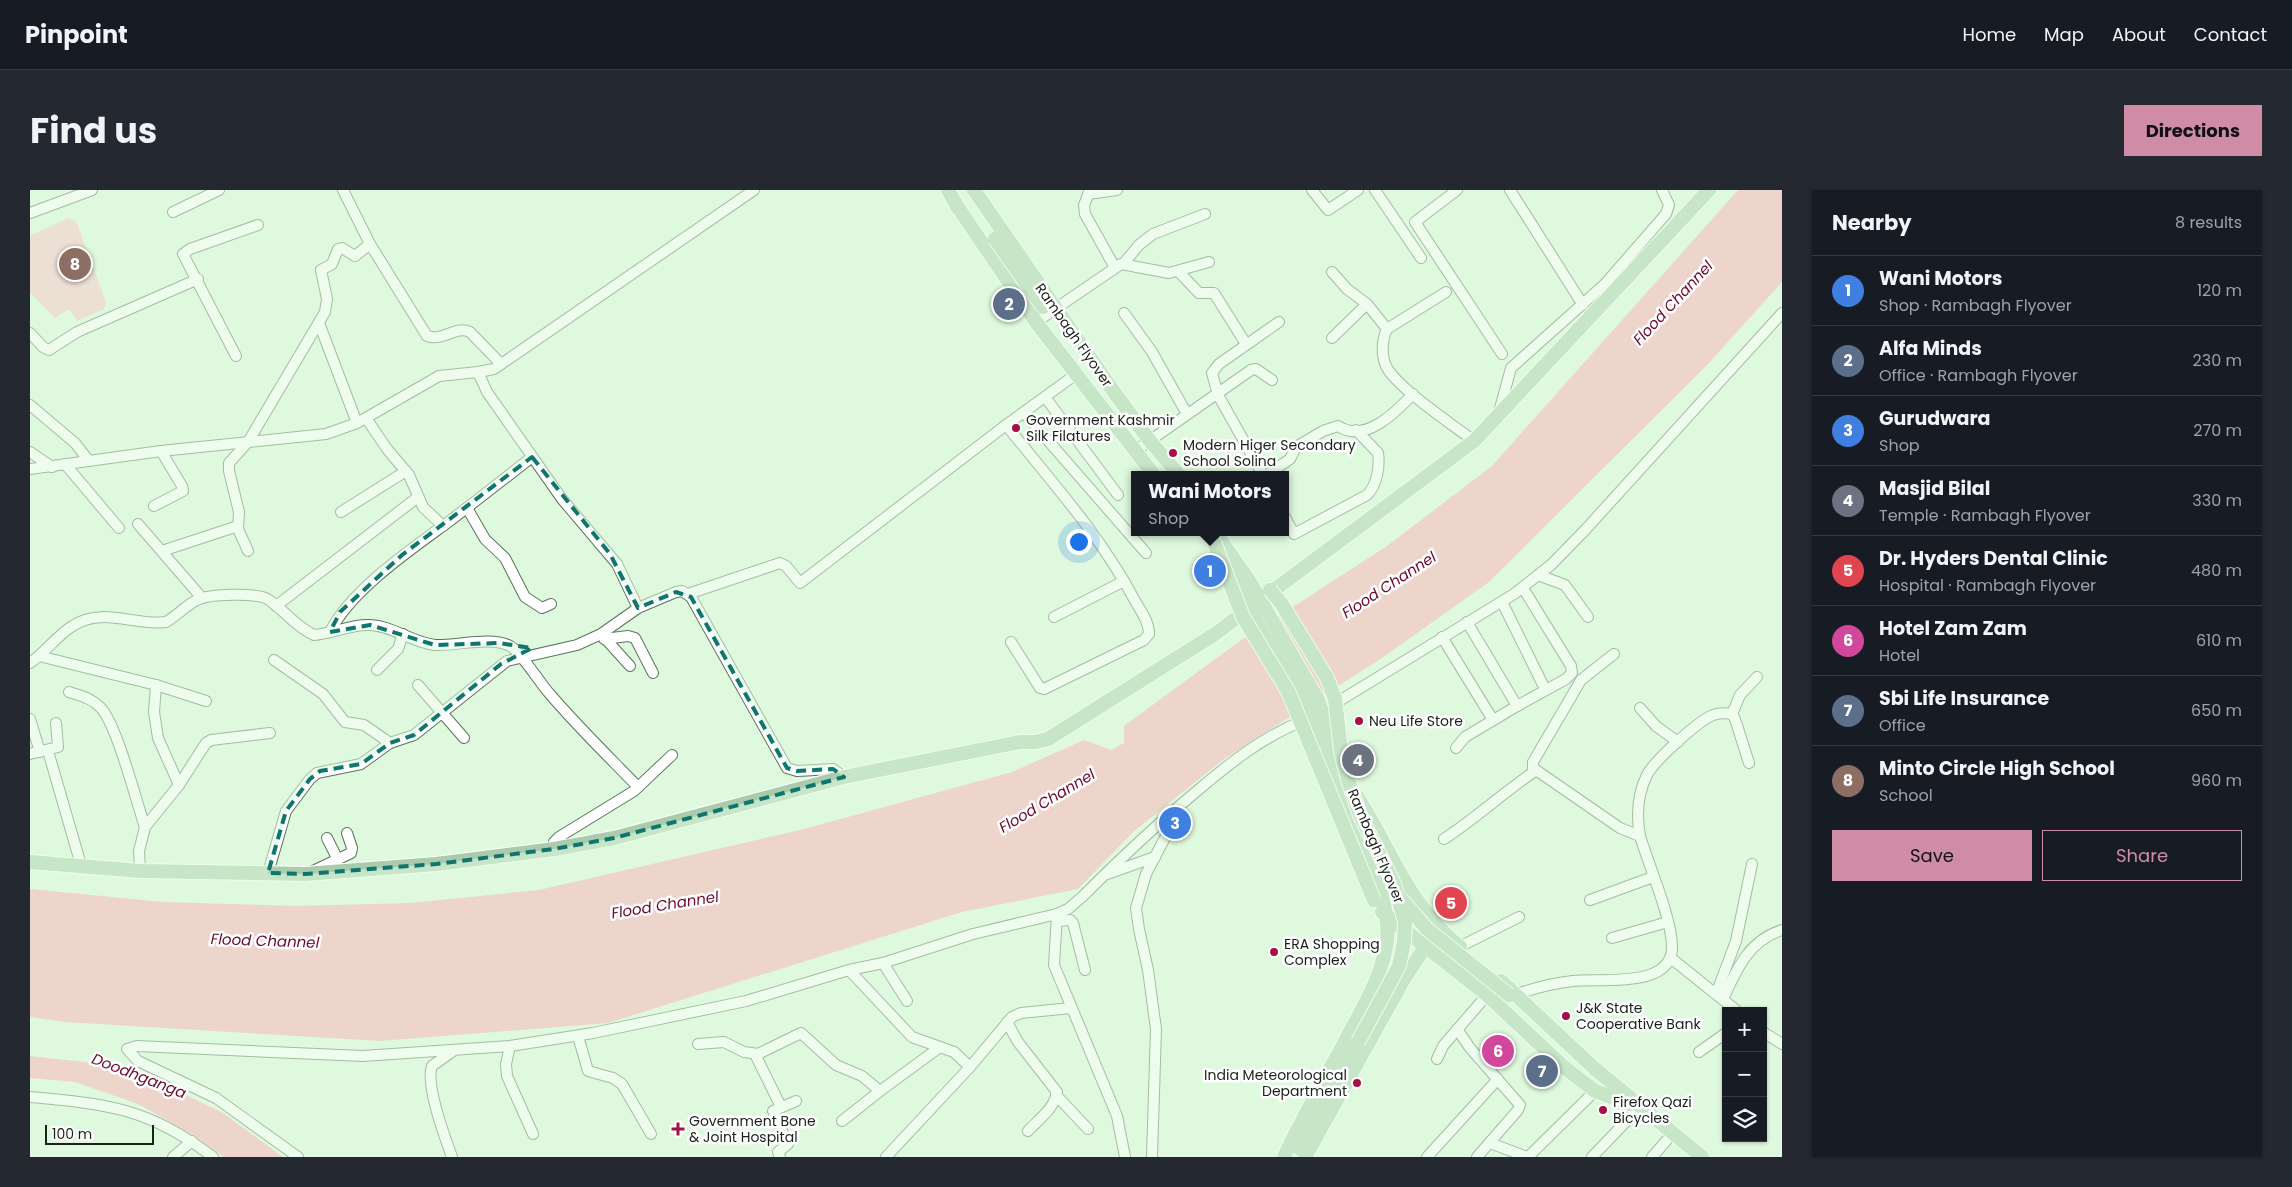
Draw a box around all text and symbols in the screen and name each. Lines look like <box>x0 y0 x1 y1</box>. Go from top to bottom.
text: Pinpoint <box>25 18 128 51</box>
text: Home <box>1962 22 2016 47</box>
text: Map <box>2044 22 2084 47</box>
text: About <box>2112 22 2166 47</box>
text: Contact <box>2194 22 2267 47</box>
button: Directions <box>2124 105 2262 156</box>
text: Find us <box>30 106 157 155</box>
text: Nearby <box>1832 208 1912 237</box>
text: 8 results <box>2175 211 2242 234</box>
pin: 8 <box>59 245 91 283</box>
water label: Flood Channel <box>1628 256 1718 350</box>
text: Wani Motors <box>1879 265 2002 292</box>
street label: Rambagh Flyover <box>1031 279 1117 391</box>
text: 1 <box>1845 279 1851 302</box>
text: 120 m <box>2197 279 2242 302</box>
pin: 2 <box>993 285 1025 323</box>
text: Shop · Rambagh Flyover <box>1879 294 2072 317</box>
text: Alfa Minds <box>1879 335 1982 362</box>
text: 2 <box>1843 349 1853 372</box>
text: 230 m <box>2193 349 2242 372</box>
text: Office · Rambagh Flyover <box>1879 364 2078 387</box>
text: Gurudwara <box>1879 405 1991 432</box>
place label: Government Kashmir Silk Filatures <box>1026 410 1175 446</box>
text: 3 <box>1843 419 1853 442</box>
text: 270 m <box>2193 419 2242 442</box>
marker: Government Kashmir Silk Filatures <box>1010 422 1022 434</box>
text: Shop <box>1879 434 1920 457</box>
place label: Modern Higer Secondary School Solina <box>1183 435 1356 471</box>
marker: Modern Higer Secondary School Solina <box>1167 447 1179 459</box>
popup <box>1131 471 1289 536</box>
text: Masjid Bilal <box>1879 475 1990 502</box>
text: Wani Motors <box>1148 478 1272 505</box>
text: 4 <box>1843 489 1853 512</box>
text: 330 m <box>2192 489 2242 512</box>
text: Temple · Rambagh Flyover <box>1879 504 2091 527</box>
text: Shop <box>1148 507 1189 530</box>
your location <box>1066 529 1092 555</box>
text: Dr. Hyders Dental Clinic <box>1879 545 2108 572</box>
water label: Flood Channel <box>1337 546 1440 623</box>
pin: 1 <box>1194 552 1226 590</box>
text: 5 <box>1843 559 1853 582</box>
text: 480 m <box>2191 559 2242 582</box>
text: Hospital · Rambagh Flyover <box>1879 574 2096 597</box>
text: Hotel Zam Zam <box>1879 615 2027 642</box>
text: 6 <box>1843 629 1853 652</box>
text: 610 m <box>2196 629 2242 652</box>
text: Hotel <box>1879 644 1920 667</box>
text: Sbi Life Insurance <box>1879 685 2049 712</box>
text: 7 <box>1844 699 1852 722</box>
text: 650 m <box>2191 699 2242 722</box>
place label: Neu Life Store <box>1369 711 1463 731</box>
text: Office <box>1879 714 1926 737</box>
marker: Neu Life Store <box>1353 715 1365 727</box>
pin: 4 <box>1342 741 1374 779</box>
text: Minto Circle High School <box>1879 755 2115 782</box>
water label: Flood Channel <box>995 763 1099 838</box>
text: 8 <box>1843 769 1853 792</box>
text: 960 m <box>2191 769 2242 792</box>
text: School <box>1879 784 1933 807</box>
street label: Rambagh Flyover <box>1343 786 1409 906</box>
pin: 3 <box>1159 804 1191 842</box>
button: Save <box>1832 830 2032 881</box>
button: Share <box>2042 830 2242 881</box>
pin: 5 <box>1435 884 1467 922</box>
water label: Flood Channel <box>610 886 720 923</box>
water label: Flood Channel <box>210 928 320 953</box>
place label: ERA Shopping Complex <box>1284 934 1380 970</box>
marker: ERA Shopping Complex <box>1268 946 1280 958</box>
place label: J&K State Cooperative Bank <box>1576 998 1701 1034</box>
map controls <box>1722 1007 1767 1142</box>
button: + <box>1722 1007 1767 1052</box>
marker: J&K State Cooperative Bank <box>1560 1010 1572 1022</box>
pin: 6 <box>1482 1032 1514 1070</box>
water label: Doodhganga <box>89 1048 189 1103</box>
pin: 7 <box>1526 1052 1558 1090</box>
button: − <box>1722 1052 1767 1097</box>
place label: India Meteorological Department <box>1204 1065 1347 1101</box>
marker: India Meteorological Department <box>1351 1077 1363 1089</box>
place label: Firefox Qazi Bicycles <box>1613 1092 1692 1128</box>
button: layers <box>1722 1097 1767 1142</box>
marker: Firefox Qazi Bicycles <box>1597 1104 1609 1116</box>
place label: Government Bone & Joint Hospital <box>689 1111 816 1147</box>
scale bar <box>45 1122 154 1145</box>
marker: Government Bone & Joint Hospital <box>671 1122 685 1136</box>
text: 100 m <box>52 1124 92 1144</box>

